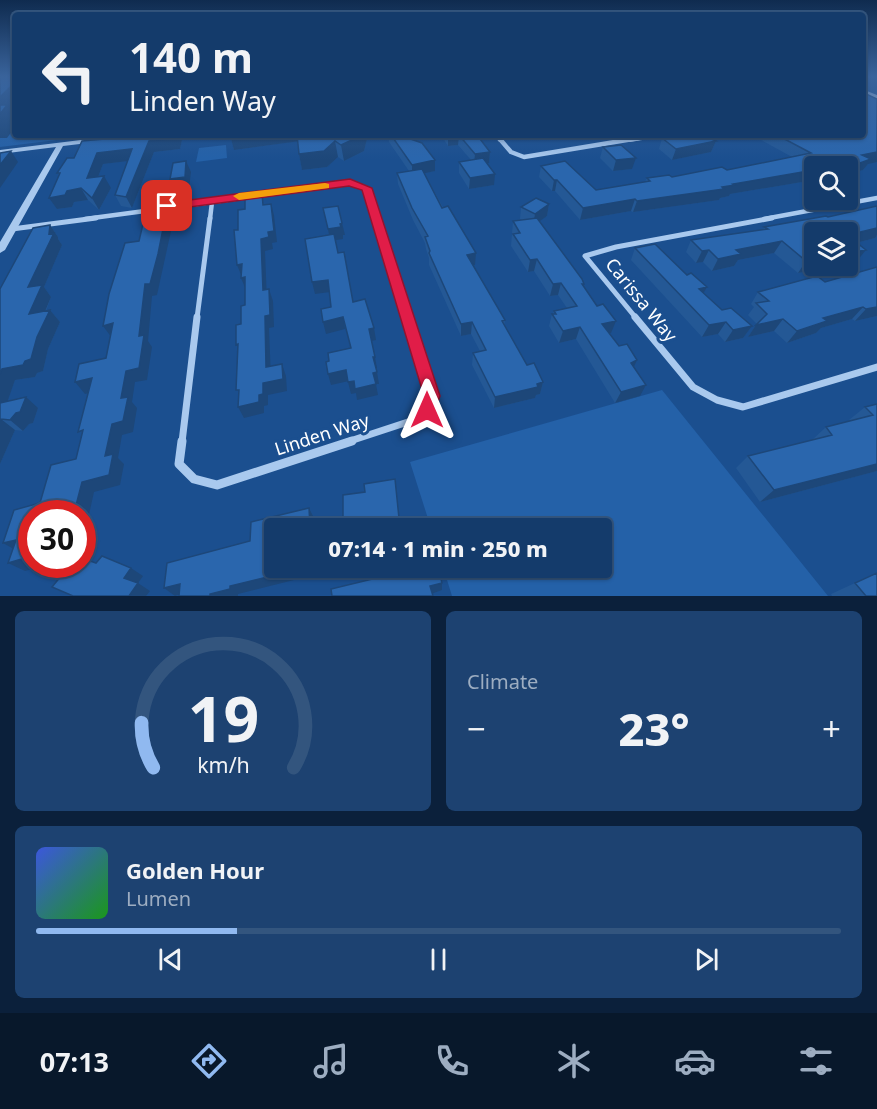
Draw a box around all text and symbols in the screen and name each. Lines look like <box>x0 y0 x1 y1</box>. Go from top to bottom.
text: 140 m <box>129 28 253 85</box>
icon: left <box>30 36 108 114</box>
text: Linden Way <box>129 82 276 119</box>
map controls <box>804 156 858 276</box>
button: search <box>804 156 858 210</box>
pin <box>141 180 192 231</box>
icon: arrive <box>150 189 183 222</box>
button: layers <box>804 222 858 276</box>
street label: Carissa Way <box>601 252 683 347</box>
position arrow <box>395 378 459 442</box>
street label: Linden Way <box>271 407 373 461</box>
speed limit sign: 30 <box>18 500 96 578</box>
text: 07:14 · 1 min · 250 m <box>328 533 548 563</box>
text: Climate <box>467 668 538 695</box>
text: 19 <box>187 675 259 760</box>
text: 23° <box>618 698 690 759</box>
text: − <box>467 706 486 751</box>
text: + <box>822 706 841 751</box>
text: km/h <box>197 750 249 779</box>
text: Golden Hour <box>126 855 264 885</box>
text: Lumen <box>126 885 191 912</box>
icon: previous <box>154 943 187 976</box>
icon: pause <box>422 943 455 976</box>
icon: next <box>690 943 723 976</box>
icon: directions <box>188 1040 230 1082</box>
icon: music <box>310 1040 352 1082</box>
icon: phone <box>431 1040 473 1082</box>
icon: climate <box>553 1040 595 1082</box>
icon: car <box>674 1040 716 1082</box>
icon: filters <box>795 1040 837 1082</box>
text: 07:13 <box>40 1043 109 1080</box>

